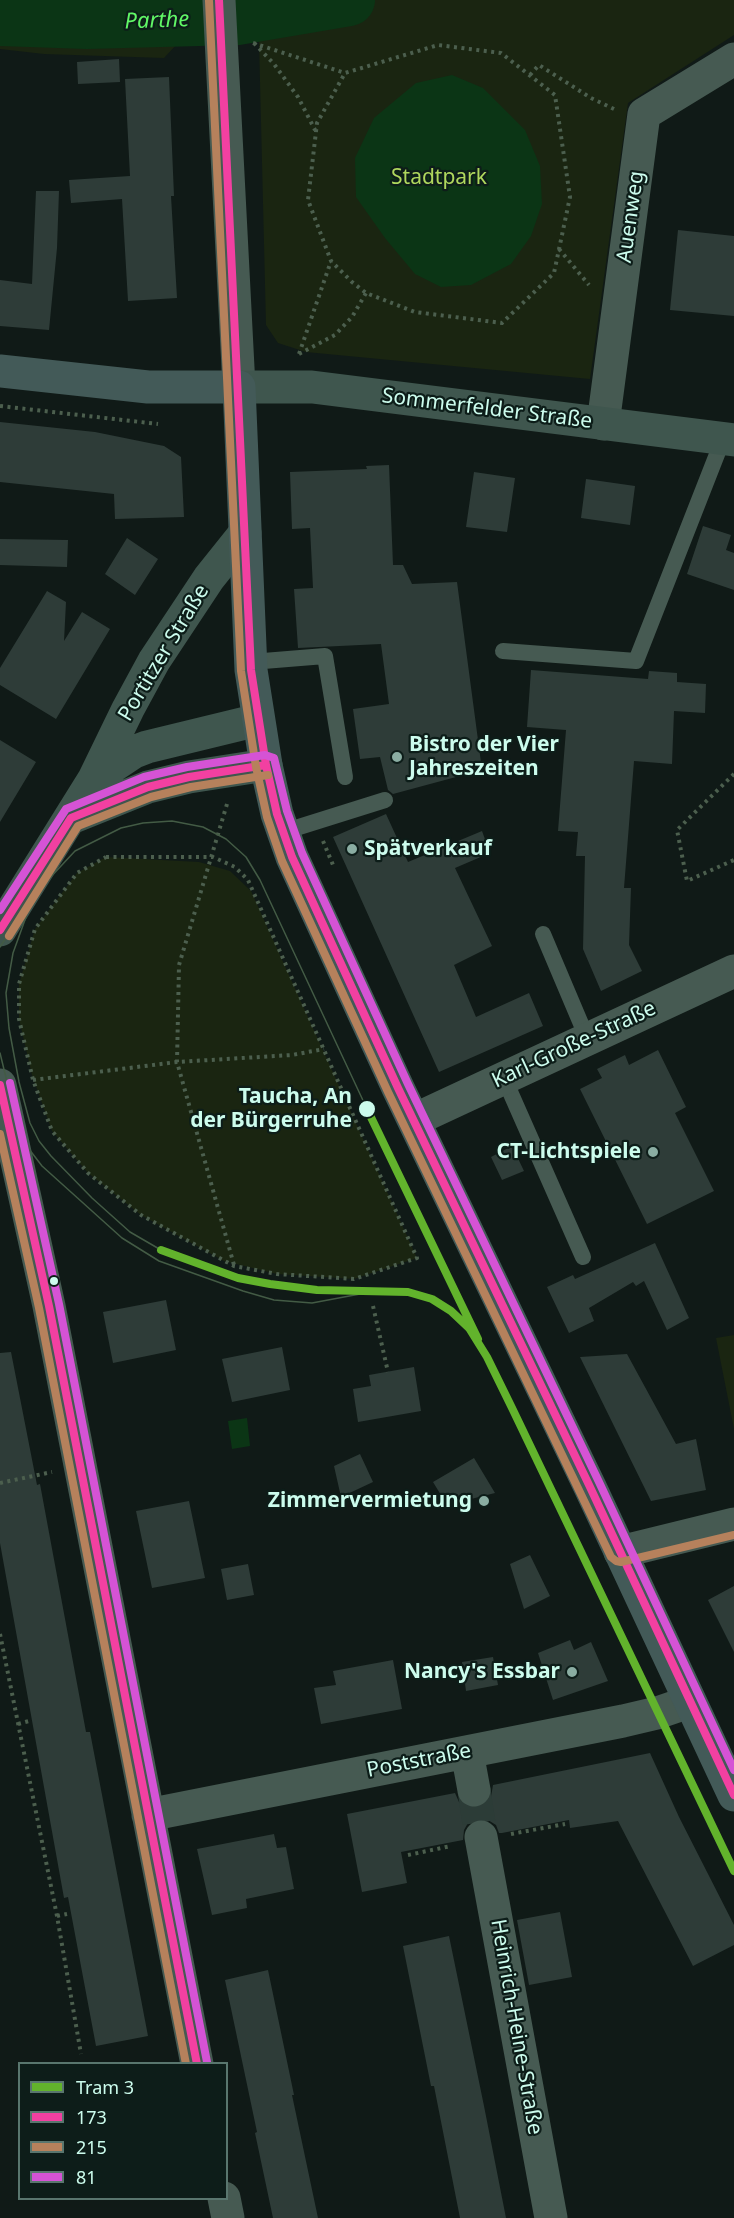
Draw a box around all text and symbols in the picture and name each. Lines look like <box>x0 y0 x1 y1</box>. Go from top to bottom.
water label: Parthe <box>124 7 190 35</box>
park label: Stadtpark <box>391 165 487 191</box>
street label: Auenweg <box>612 169 650 265</box>
street label: Sommerfelder Straße <box>380 384 594 434</box>
street label: Portitzer Straße <box>113 580 215 726</box>
place label: Bistro der Vier Jahreszeiten <box>409 732 559 782</box>
marker: Bistro der Vier Jahreszeiten <box>390 750 404 764</box>
place label: Spätverkauf <box>364 836 492 862</box>
marker: Spätverkauf <box>345 842 359 856</box>
street label: Karl-Große-Straße <box>488 996 660 1094</box>
place label: Taucha, An der Bürgerruhe <box>190 1084 352 1134</box>
marker: Taucha, An der Bürgerruhe <box>357 1099 377 1119</box>
place label: CT-Lichtspiele <box>496 1139 641 1165</box>
marker: CT-Lichtspiele <box>646 1145 660 1159</box>
unlabelled marker <box>48 1275 60 1287</box>
place label: Zimmervermietung <box>268 1488 472 1514</box>
marker: Zimmervermietung <box>477 1494 491 1508</box>
place label: Nancy's Essbar <box>404 1659 560 1685</box>
marker: Nancy's Essbar <box>565 1665 579 1679</box>
street label: Poststraße <box>365 1739 473 1783</box>
street label: Heinrich-Heine-Straße <box>485 1917 547 2137</box>
legend <box>18 2062 228 2200</box>
text: Tram 3 <box>76 2075 134 2099</box>
text: 173 <box>76 2105 107 2129</box>
text: 215 <box>76 2135 107 2159</box>
text: 81 <box>76 2165 97 2189</box>

